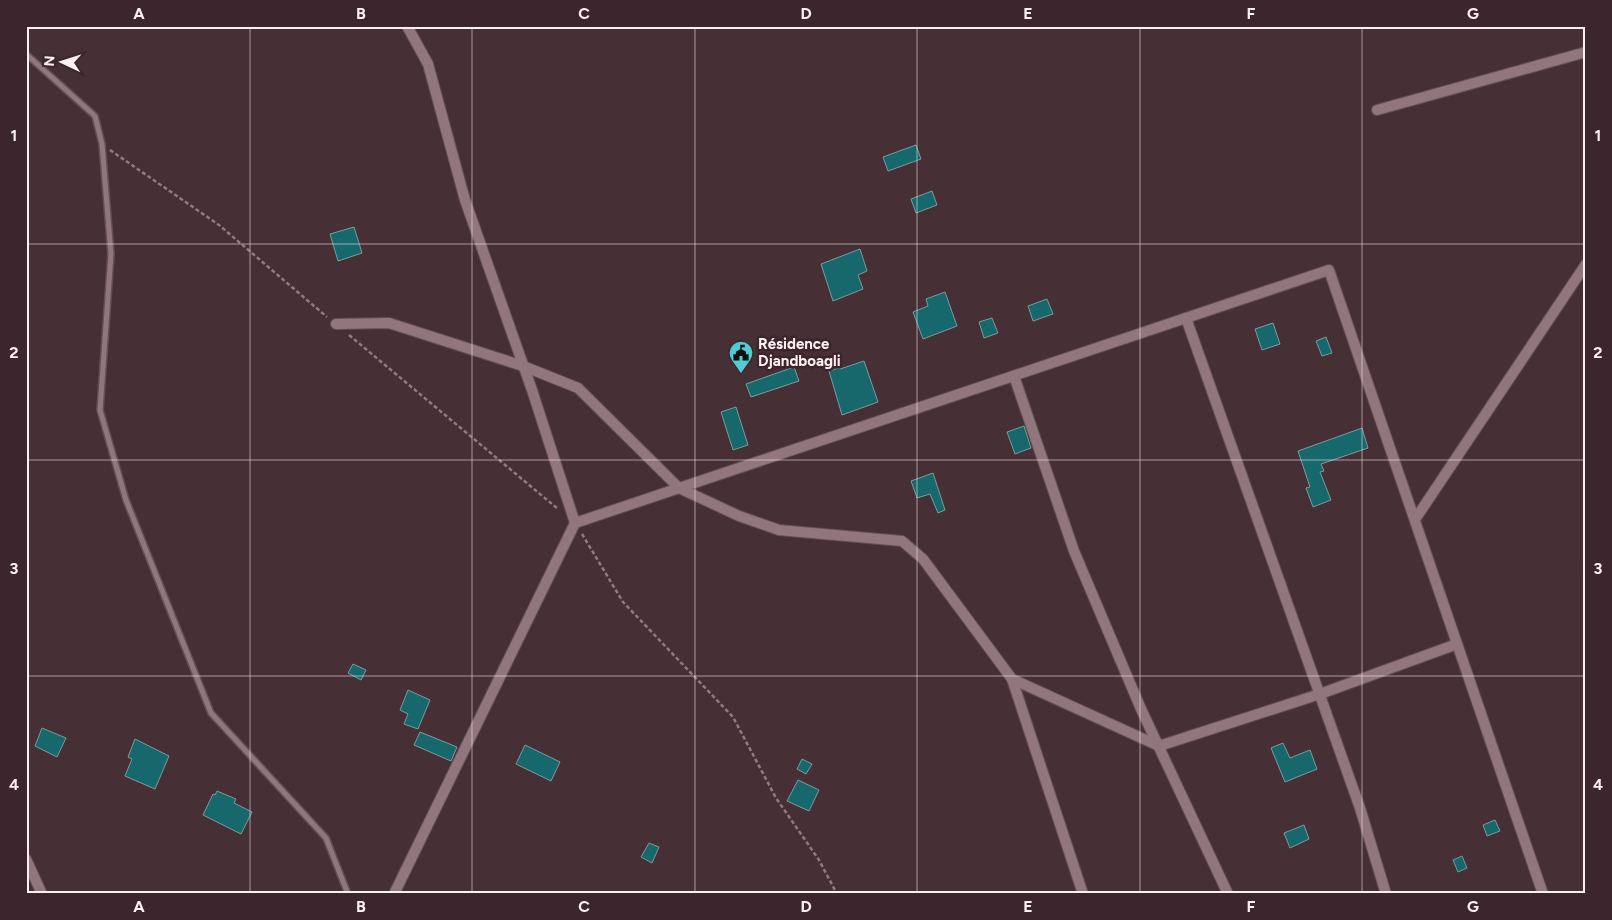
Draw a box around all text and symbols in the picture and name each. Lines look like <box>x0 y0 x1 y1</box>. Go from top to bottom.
text: A <box>133 4 145 23</box>
text: B <box>356 4 366 23</box>
text: C <box>578 4 590 23</box>
text: D <box>800 4 812 23</box>
text: E <box>1023 4 1033 23</box>
text: F <box>1247 4 1256 23</box>
text: G <box>1467 4 1479 23</box>
north arrow <box>38 38 88 88</box>
text: N <box>41 55 58 67</box>
text: 1 <box>11 126 17 145</box>
text: 1 <box>1595 126 1601 145</box>
place label: Résidence Djandboagli <box>758 335 841 370</box>
public building icon: Résidence Djandboagli <box>728 340 754 374</box>
text: 2 <box>9 343 19 362</box>
text: 2 <box>1593 343 1603 362</box>
text: 3 <box>10 559 19 578</box>
text: 3 <box>1594 559 1603 578</box>
text: 4 <box>9 775 19 794</box>
text: 4 <box>1593 775 1603 794</box>
text: A <box>133 897 145 916</box>
text: B <box>356 897 366 916</box>
text: C <box>578 897 590 916</box>
text: D <box>800 897 812 916</box>
text: E <box>1023 897 1033 916</box>
text: F <box>1247 897 1256 916</box>
text: G <box>1467 897 1479 916</box>

